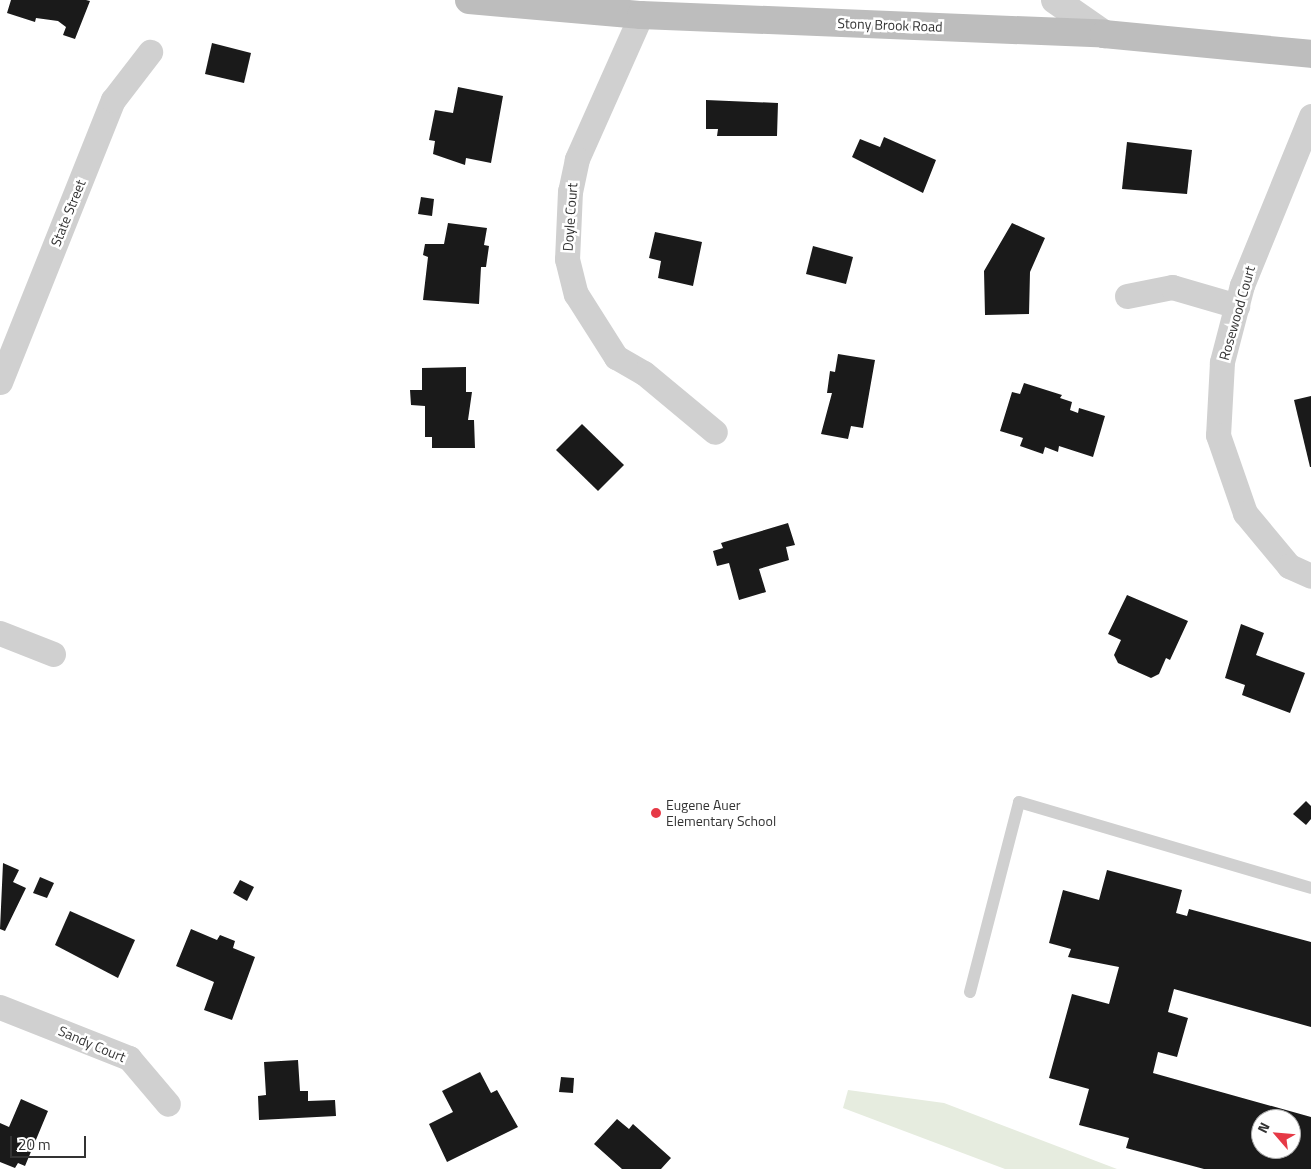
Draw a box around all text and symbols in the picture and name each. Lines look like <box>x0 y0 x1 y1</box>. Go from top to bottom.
street label: Stony Brook Road <box>837 15 943 35</box>
street label: State Street <box>47 177 89 249</box>
street label: Doyle Court <box>559 182 581 252</box>
street label: Rosewood Court <box>1216 264 1258 362</box>
place label: Eugene Auer Elementary School <box>666 797 776 830</box>
marker: Eugene Auer Elementary School <box>650 807 662 819</box>
street label: Sandy Court <box>56 1022 128 1066</box>
north arrow <box>1251 1109 1301 1159</box>
text: N <box>1252 1118 1275 1137</box>
scale bar <box>12 1126 89 1158</box>
text: 20 m <box>18 1133 51 1156</box>

